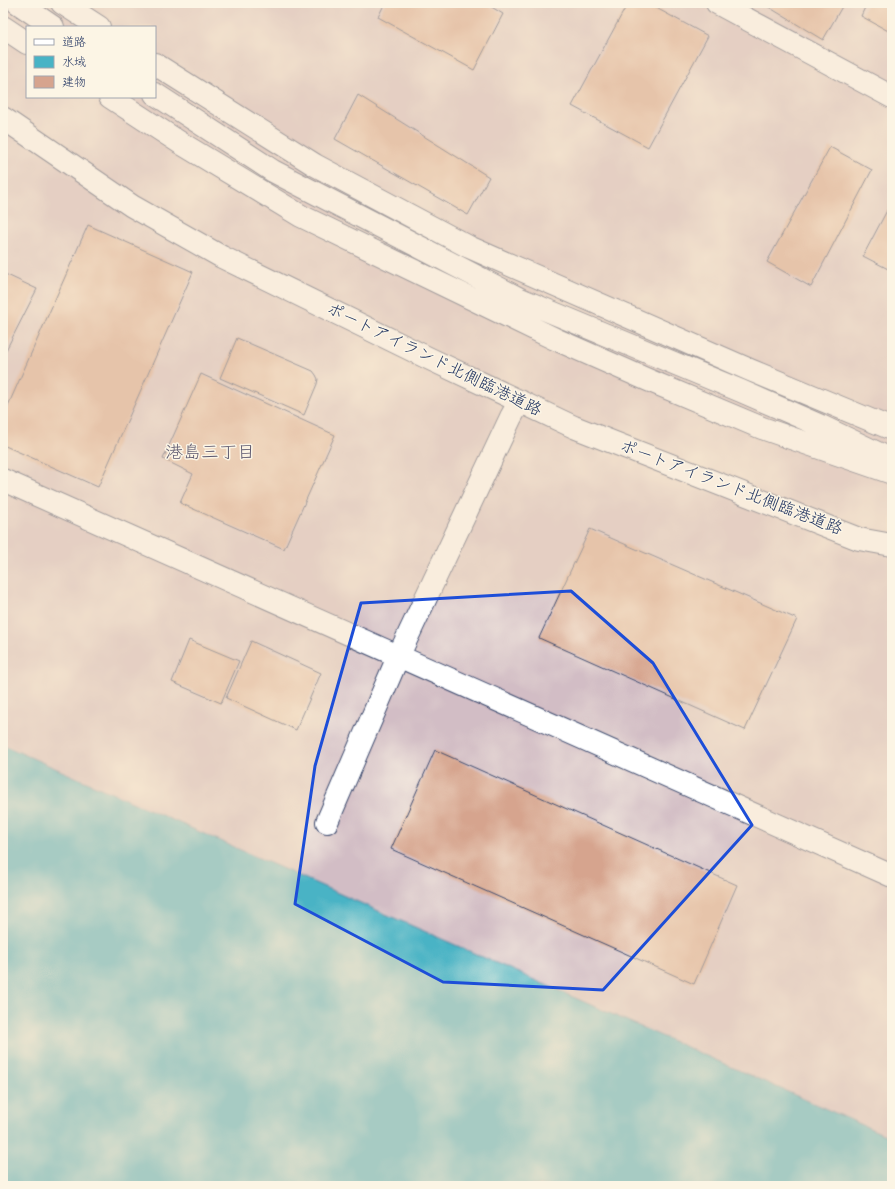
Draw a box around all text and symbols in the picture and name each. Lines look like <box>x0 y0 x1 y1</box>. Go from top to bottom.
legend <box>26 26 156 98</box>
text: 道路 <box>62 34 86 52</box>
text: 水域 <box>62 54 86 72</box>
text: 建物 <box>62 74 86 92</box>
street label: ポートアイランド北側臨港道路 <box>322 297 546 423</box>
street label: ポートアイランド北側臨港道路 <box>616 434 846 542</box>
district label: 港島三丁目 <box>165 441 255 467</box>

